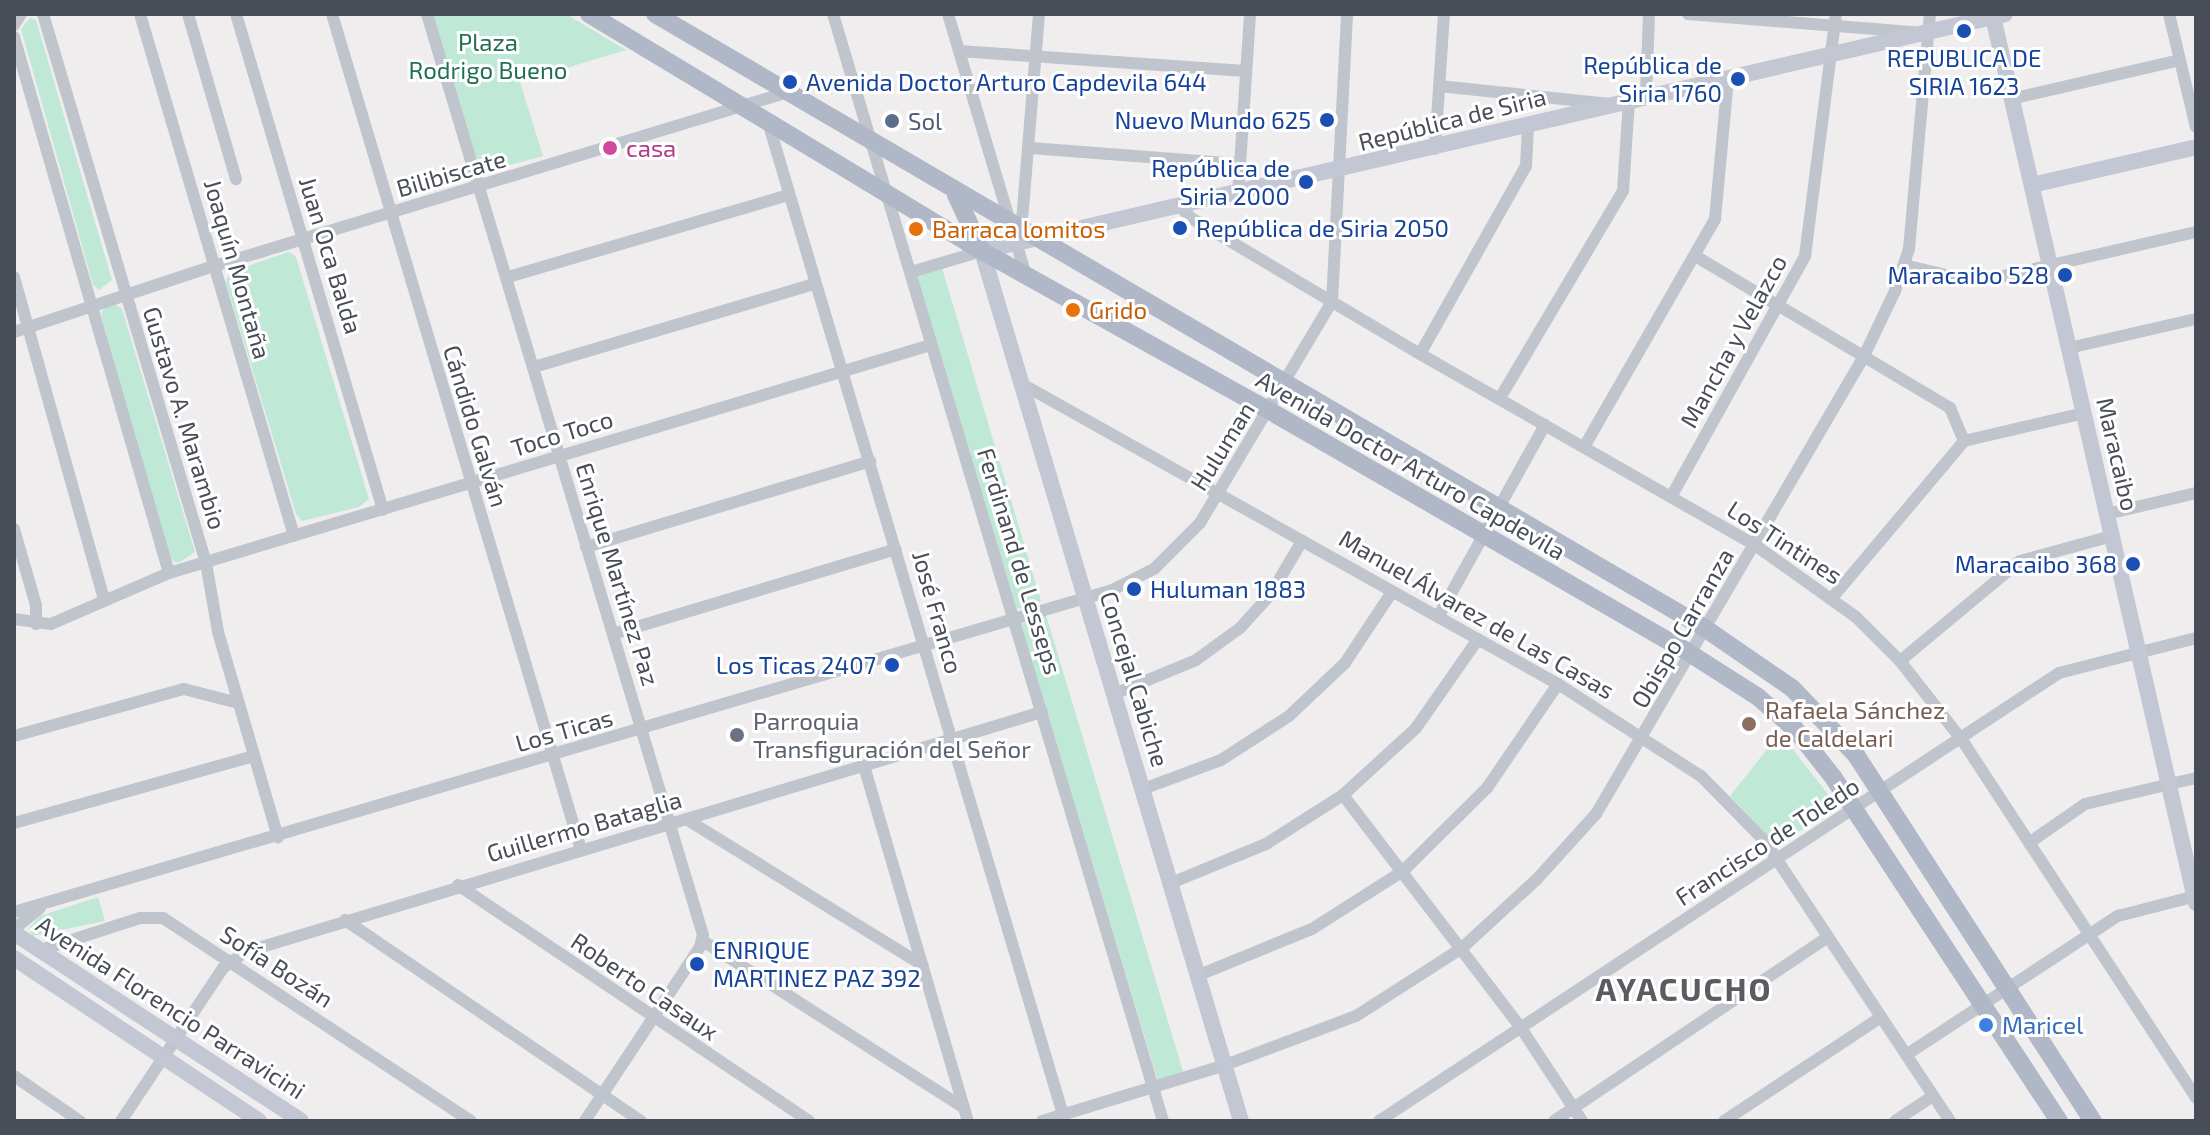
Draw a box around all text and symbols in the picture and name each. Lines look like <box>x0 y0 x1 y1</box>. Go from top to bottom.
marker: REPUBLICA DE SIRIA 1623 <box>1955 22 1973 40</box>
park label: Plaza Rodrigo Bueno <box>409 28 567 84</box>
place label: REPUBLICA DE SIRIA 1623 <box>1886 44 2042 100</box>
place label: República de Siria 1760 <box>1583 51 1722 107</box>
place label: Avenida Doctor Arturo Capdevila 644 <box>806 68 1208 96</box>
marker: República de Siria 1760 <box>1729 70 1747 88</box>
marker: Avenida Doctor Arturo Capdevila 644 <box>781 73 799 91</box>
street label: República de Siria <box>1355 82 1549 156</box>
place label: Nuevo Mundo 625 <box>1115 106 1311 134</box>
place label: Sol <box>908 107 942 135</box>
marker: Nuevo Mundo 625 <box>1318 111 1336 129</box>
marker: Sol <box>883 112 901 130</box>
place label: casa <box>626 134 676 162</box>
marker: casa <box>601 139 619 157</box>
street label: Bilibiscate <box>393 144 509 202</box>
place label: República de Siria 2000 <box>1151 154 1290 210</box>
street label: Juan Oca Balda <box>293 173 369 337</box>
marker: República de Siria 2000 <box>1297 173 1315 191</box>
street label: Joaquín Montaña <box>199 176 277 362</box>
place label: República de Siria 2050 <box>1196 214 1449 242</box>
place label: Barraca lomitos <box>932 215 1105 243</box>
marker: República de Siria 2050 <box>1171 219 1189 237</box>
marker: Barraca lomitos <box>907 220 925 238</box>
street label: Mancha y Velazco <box>1673 249 1793 433</box>
place label: Maracaibo 528 <box>1888 261 2049 289</box>
marker: Maracaibo 528 <box>2056 266 2074 284</box>
place label: Grido <box>1089 296 1147 324</box>
marker: Grido <box>1064 301 1082 319</box>
street label: Gustavo A. Marambio <box>137 303 233 533</box>
street label: Cándido Galván <box>438 342 514 510</box>
street label: Avenida Doctor Arturo Capdevila <box>1251 364 1571 566</box>
street label: Maracaibo <box>2091 395 2145 513</box>
street label: Huluman <box>1184 397 1260 495</box>
street label: Toco Toco <box>507 404 617 462</box>
street label: Ferdinand de Lesseps <box>972 444 1068 678</box>
street label: Enrique Martínez Paz <box>570 459 666 689</box>
street label: Los Tintines <box>1722 494 1848 590</box>
street label: Manuel Álvarez de Las Casas <box>1334 523 1620 705</box>
street label: Obispo Carranza <box>1625 543 1739 713</box>
street label: José Franco <box>907 547 969 677</box>
place label: Maracaibo 368 <box>1955 550 2117 578</box>
marker: Maracaibo 368 <box>2124 555 2142 573</box>
place label: Huluman 1883 <box>1150 575 1306 603</box>
marker: Huluman 1883 <box>1125 580 1143 598</box>
street label: Concejal Cabiche <box>1095 588 1175 770</box>
place label: Los Ticas 2407 <box>715 651 876 679</box>
marker: Los Ticas 2407 <box>883 656 901 674</box>
place label: Rafaela Sánchez de Caldelari <box>1765 696 1945 752</box>
street label: Los Ticas <box>512 702 616 758</box>
place label: Parroquia Transfiguración del Señor <box>753 707 1031 763</box>
marker: Rafaela Sánchez de Caldelari <box>1740 715 1758 733</box>
marker: Parroquia Transfiguración del Señor <box>728 726 746 744</box>
street label: Francisco de Toledo <box>1669 771 1865 911</box>
street label: Guillermo Bataglia <box>483 784 685 868</box>
street label: Avenida Florencio Parravicini <box>31 909 311 1105</box>
street label: Sofía Bozán <box>215 919 339 1013</box>
street label: Roberto Casaux <box>566 926 724 1046</box>
place label: ENRIQUE MARTINEZ PAZ 392 <box>713 936 921 992</box>
marker: ENRIQUE MARTINEZ PAZ 392 <box>688 955 706 973</box>
district label: AYACUCHO <box>1595 969 1773 1007</box>
place label: Maricel <box>2002 1011 2083 1039</box>
marker: Maricel <box>1977 1016 1995 1034</box>

